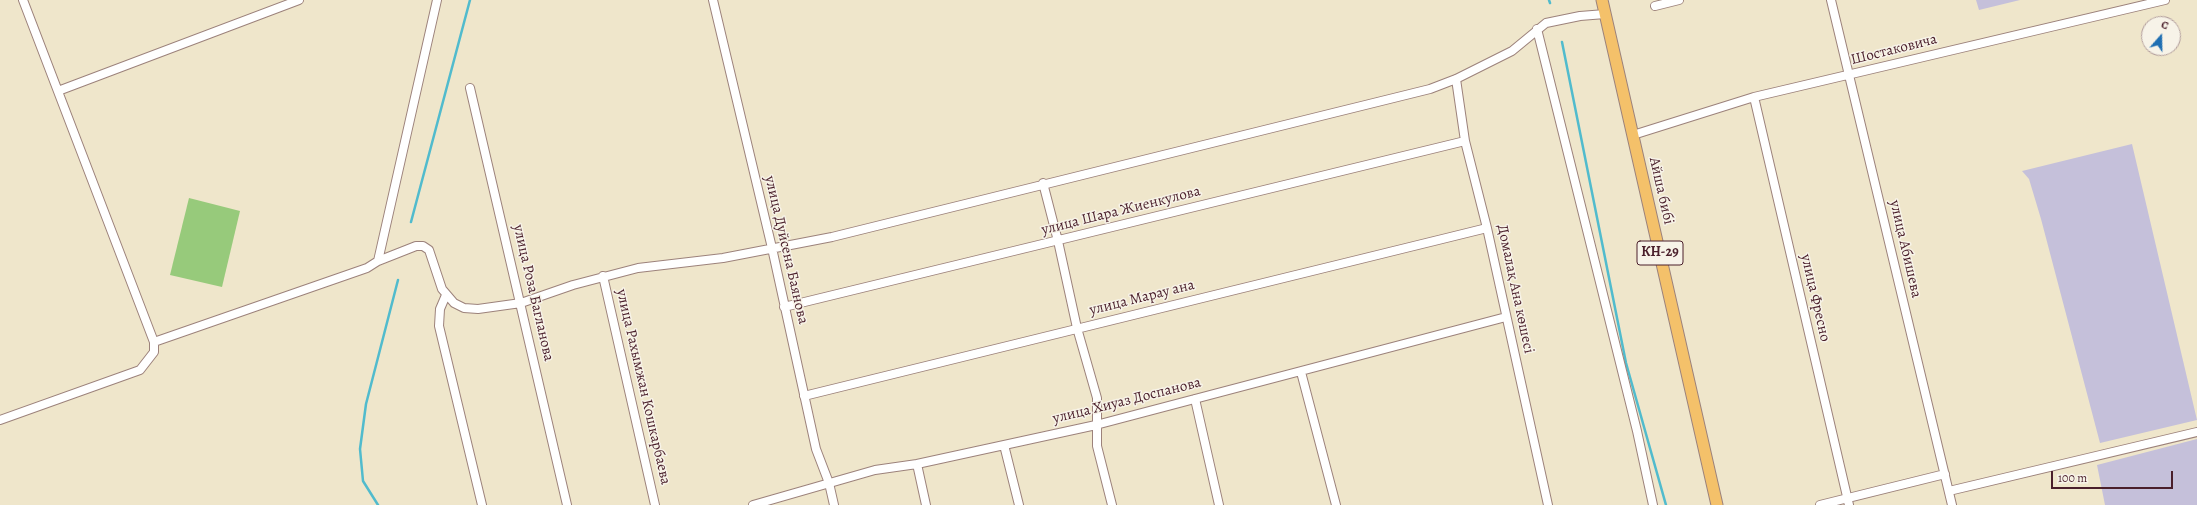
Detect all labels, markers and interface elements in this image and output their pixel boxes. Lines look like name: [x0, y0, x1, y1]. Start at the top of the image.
north arrow: [2141, 16, 2181, 56]
text: С: [2159, 17, 2171, 33]
street label: Шостаковича: [1849, 31, 1939, 69]
street label: Айша бибі: [1645, 156, 1677, 226]
street label: улица Дуйсена Баянова: [760, 174, 812, 326]
street label: улица Шара Жиенкулова: [1040, 183, 1202, 239]
street label: улица Абишева: [1885, 198, 1925, 300]
street label: улица Роза Багланова: [509, 223, 557, 363]
street label: Домалақ Ана көшесі: [1493, 223, 1537, 355]
road number: КН-29: [1637, 241, 1683, 265]
street label: улица Фресно: [1796, 252, 1834, 344]
street label: улица Марау ана: [1088, 276, 1196, 320]
street label: улица Рахымжан Кошкарбаева: [612, 287, 674, 487]
street label: улица Хиуаз Доспанова: [1051, 374, 1203, 428]
scale bar: [2053, 463, 2175, 489]
text: 100 m: [2058, 470, 2087, 486]

